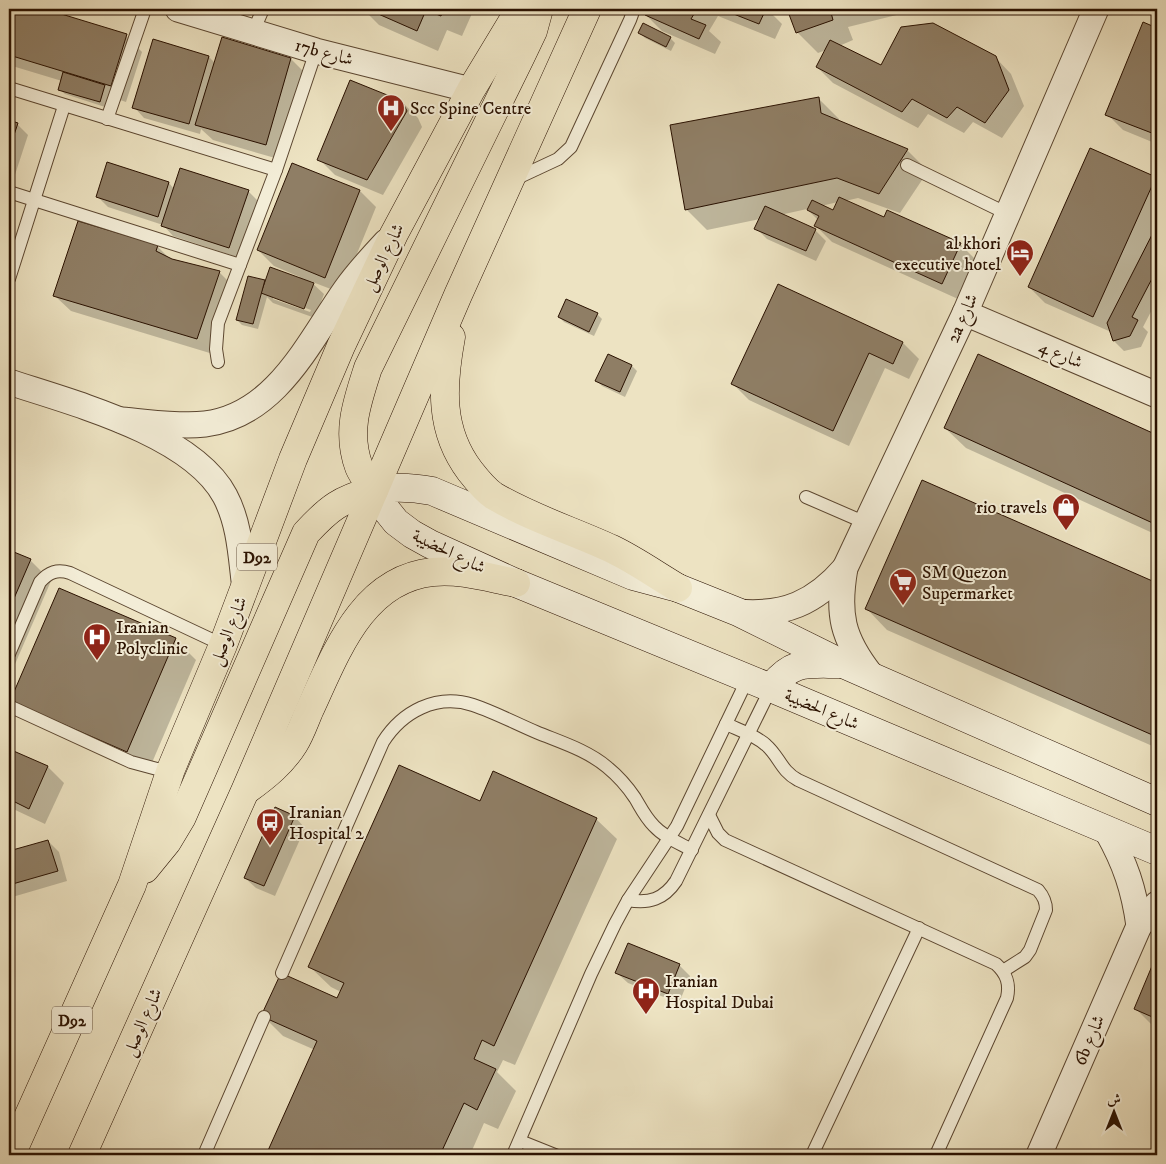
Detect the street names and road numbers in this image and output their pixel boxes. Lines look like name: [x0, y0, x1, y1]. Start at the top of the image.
street label: 17b شارع: [291, 35, 355, 74]
street label: شارع الوصل: [358, 220, 412, 296]
street label: 2a شارع: [942, 290, 986, 348]
street label: شارع 4: [1034, 336, 1086, 377]
street label: شارع الحضيبة: [407, 525, 489, 582]
road number: D92: [237, 544, 277, 570]
street label: شارع الوصل: [205, 594, 255, 670]
street label: شارع الحضيبة: [780, 684, 862, 738]
street label: شارع الوصل: [118, 985, 170, 1061]
road number: D92: [52, 1006, 92, 1034]
street label: 6b شارع: [1069, 1012, 1113, 1070]

